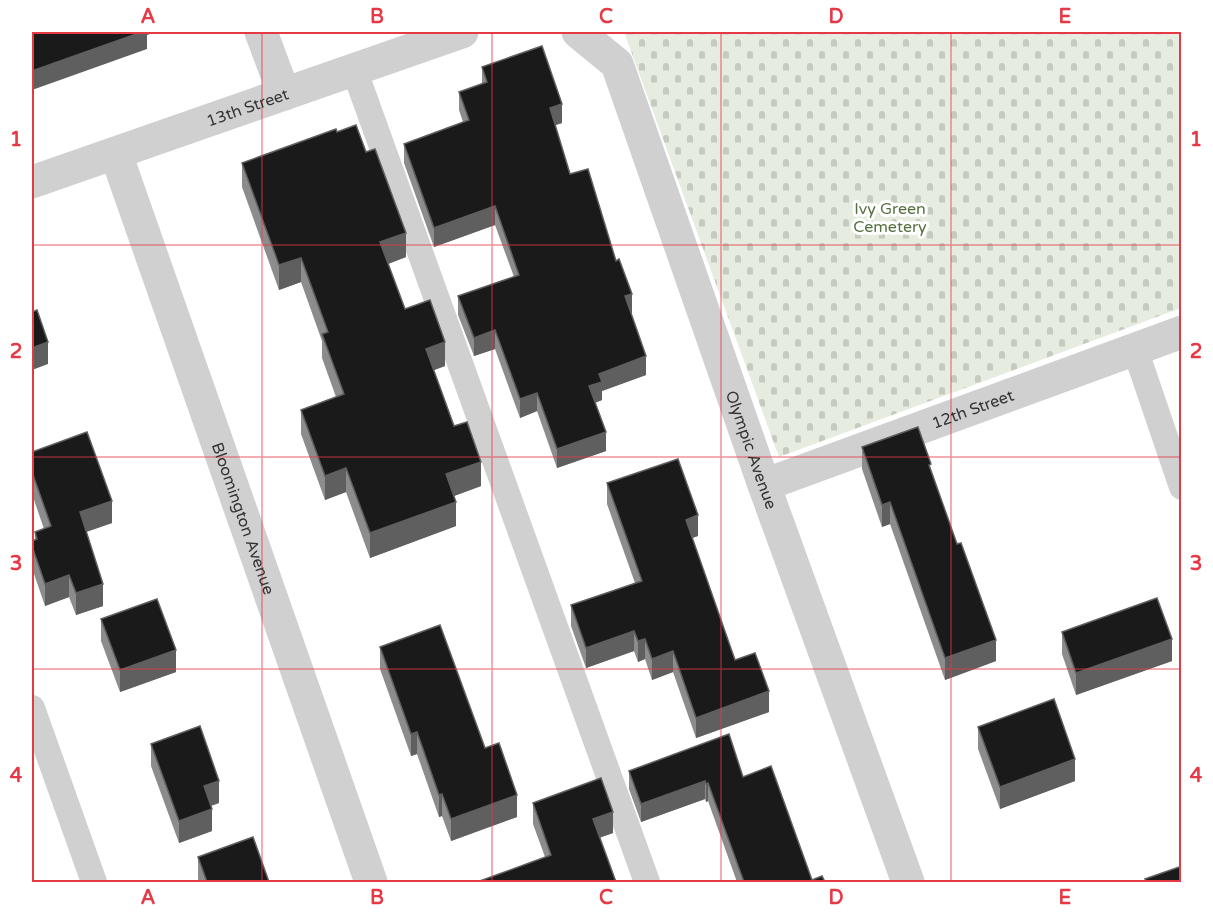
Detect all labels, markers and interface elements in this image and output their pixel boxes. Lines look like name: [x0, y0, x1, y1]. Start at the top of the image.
text: A: [141, 5, 156, 29]
text: B: [370, 5, 384, 29]
text: C: [599, 5, 613, 29]
text: D: [828, 5, 844, 29]
text: E: [1059, 5, 1072, 29]
street label: 13th Street: [204, 84, 291, 131]
text: 1: [10, 128, 22, 152]
text: 1: [1190, 128, 1202, 152]
park label: Ivy Green Cemetery: [853, 199, 927, 237]
text: 2: [10, 340, 22, 364]
text: 2: [1190, 340, 1202, 364]
street label: 12th Street: [929, 385, 1017, 434]
street label: Olympic Avenue: [721, 388, 781, 512]
street label: Bloomington Avenue: [207, 440, 279, 597]
text: 3: [10, 552, 22, 576]
text: 3: [1190, 552, 1202, 576]
text: 4: [10, 764, 23, 788]
text: 4: [1190, 764, 1203, 788]
text: A: [141, 886, 156, 910]
text: B: [370, 886, 384, 910]
text: C: [599, 886, 613, 910]
text: D: [828, 886, 844, 910]
text: E: [1059, 886, 1072, 910]

